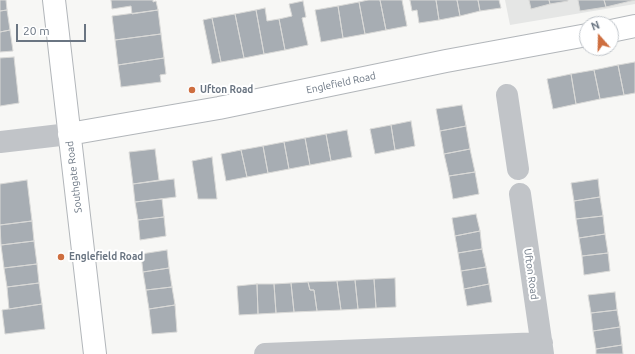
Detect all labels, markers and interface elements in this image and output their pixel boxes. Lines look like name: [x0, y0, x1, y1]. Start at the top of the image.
scale bar: [18, 16, 88, 42]
north arrow: [579, 16, 619, 56]
text: N: [589, 19, 601, 33]
text: 20 m: [23, 24, 50, 37]
street label: Englefield Road: [305, 70, 377, 96]
place label: Ufton Road: [200, 84, 253, 96]
marker: Ufton Road: [187, 85, 197, 95]
street label: Southgate Road: [64, 140, 84, 214]
street label: Ufton Road: [521, 248, 541, 300]
place label: Englefield Road: [69, 251, 143, 263]
marker: Englefield Road: [56, 252, 66, 262]

